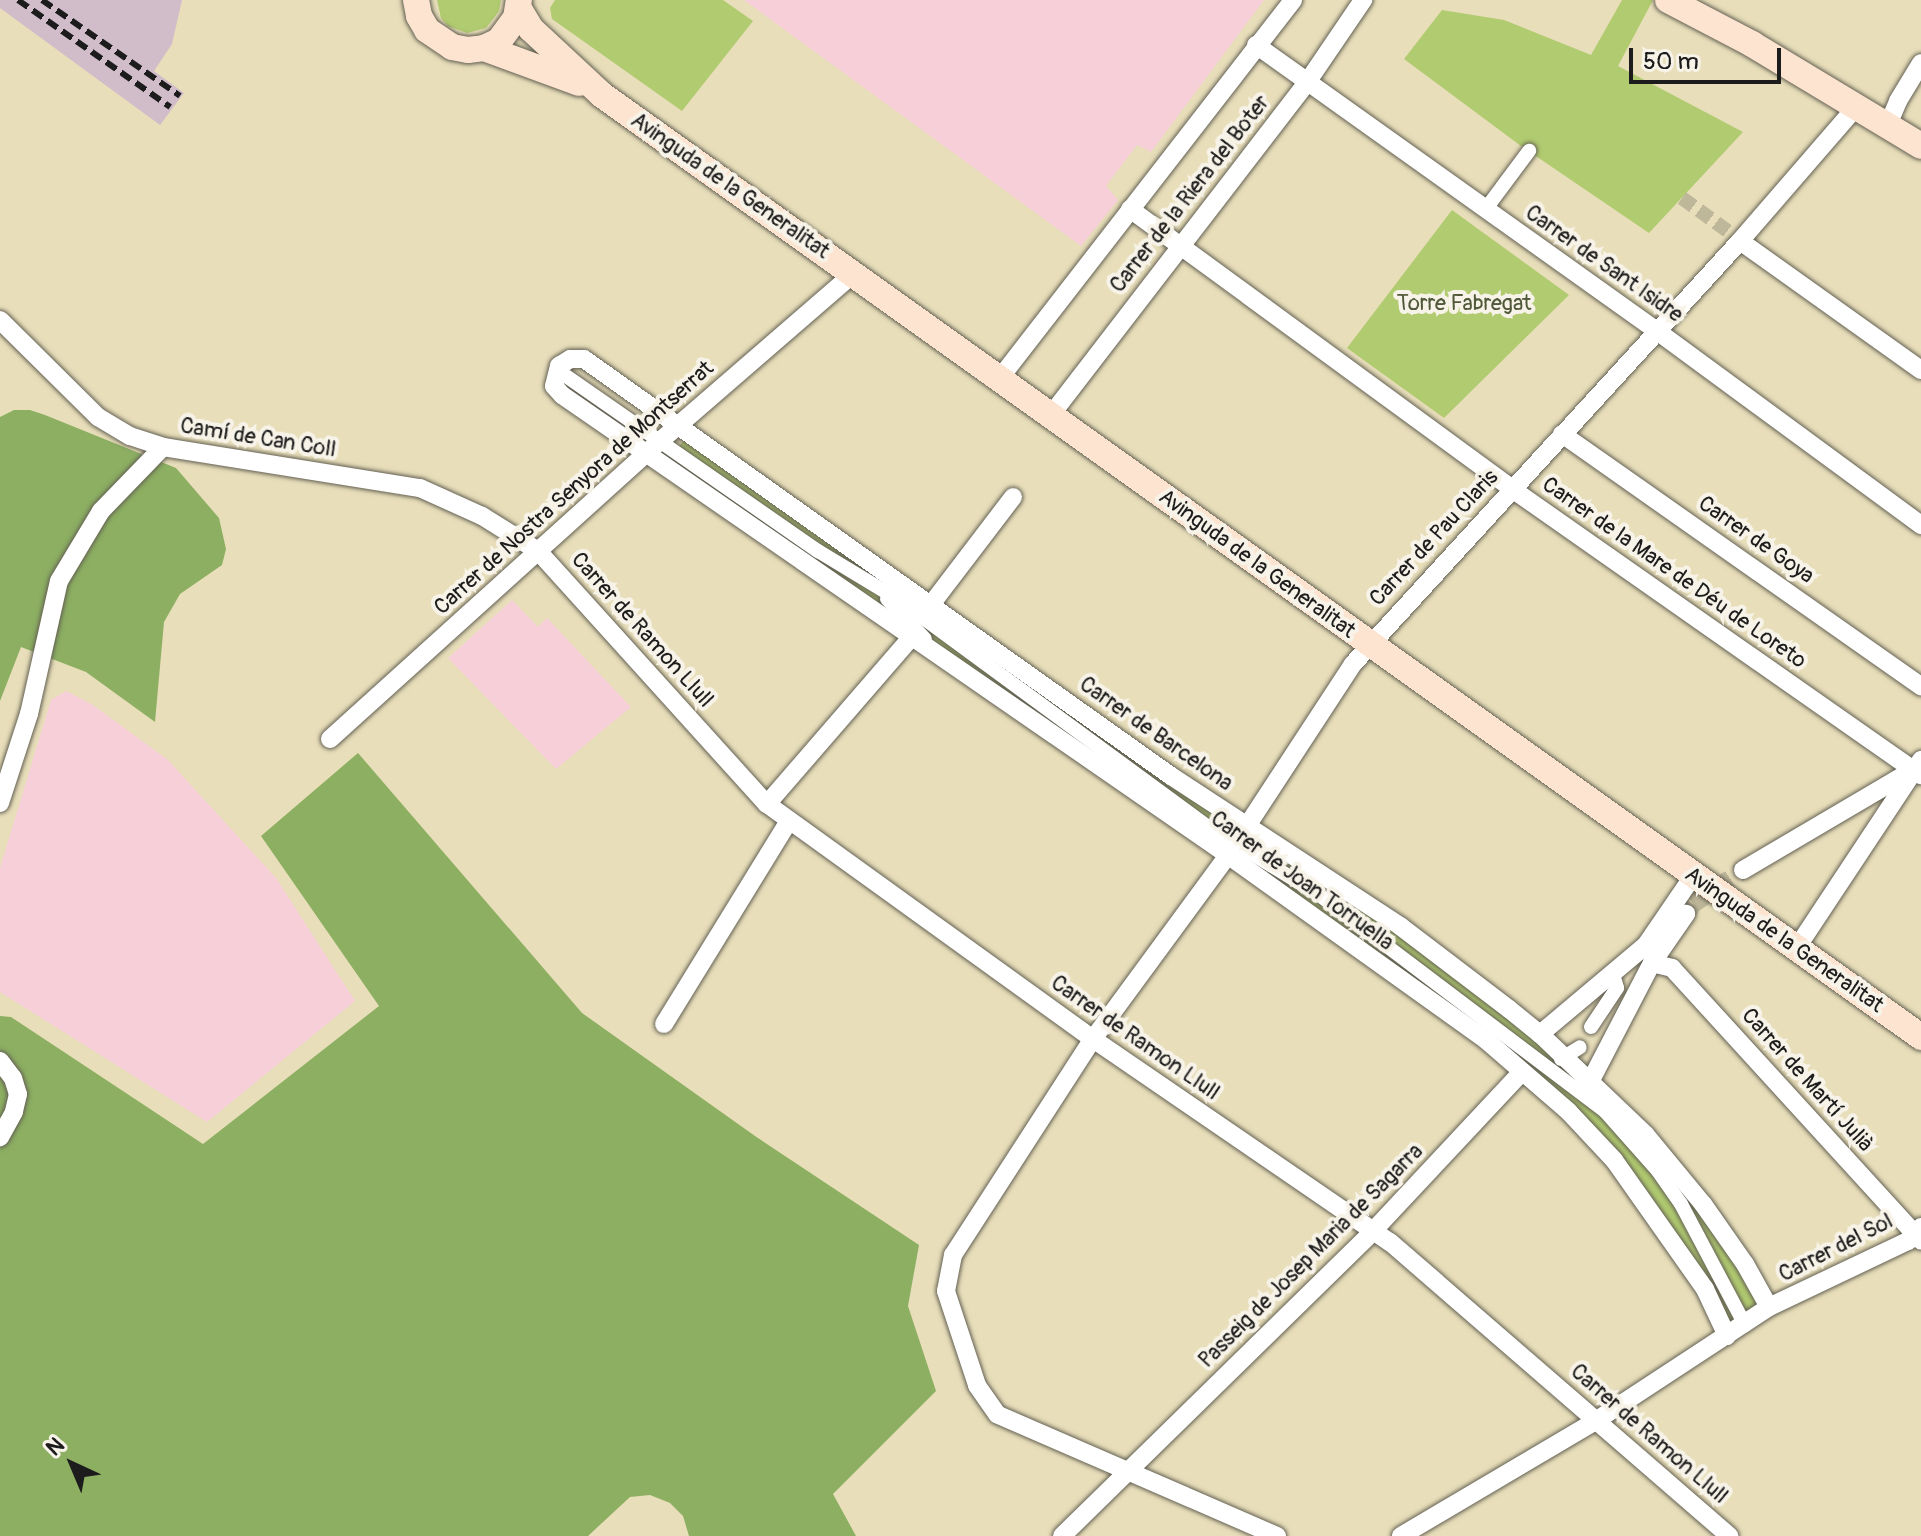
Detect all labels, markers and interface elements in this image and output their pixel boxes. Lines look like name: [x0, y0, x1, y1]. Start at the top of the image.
scale bar: [1633, 32, 1785, 82]
text: 50 m: [1643, 47, 1699, 76]
street label: Carrer de la Riera del Boter: [1105, 90, 1275, 298]
street label: Avinguda de la Generalitat: [626, 107, 834, 265]
street label: Carrer de Sant Isidre: [1520, 200, 1688, 328]
park label: Torre Fabregat: [1397, 291, 1531, 317]
street label: Carrer de Nostra Senyora de Montserrat: [429, 356, 719, 620]
street label: Camí de Can Coll: [178, 413, 338, 463]
street label: Carrer de Pau Claris: [1364, 464, 1504, 612]
street label: Carrer de la Mare de Déu de Loreto: [1537, 471, 1811, 675]
street label: Avinguda de la Generalitat: [1154, 484, 1360, 644]
street label: Carrer de Goya: [1693, 490, 1819, 590]
street label: Carrer de Ramon Llull: [565, 547, 719, 713]
street label: Carrer de Barcelona: [1074, 671, 1238, 797]
street label: Carrer de Joan Torruella: [1205, 806, 1399, 956]
street label: Avinguda de la Generalitat: [1680, 861, 1888, 1019]
street label: Carrer de Ramon Llull: [1046, 970, 1224, 1106]
street label: Carrer de Martí Julià: [1736, 1003, 1878, 1157]
street label: Passeig de Josep Maria de Sagarra: [1193, 1138, 1429, 1374]
street label: Carrer del Sol: [1775, 1208, 1897, 1288]
street label: Carrer de Ramon Llull: [1565, 1359, 1733, 1509]
north arrow: [32, 1424, 112, 1504]
text: N: [40, 1431, 70, 1462]

